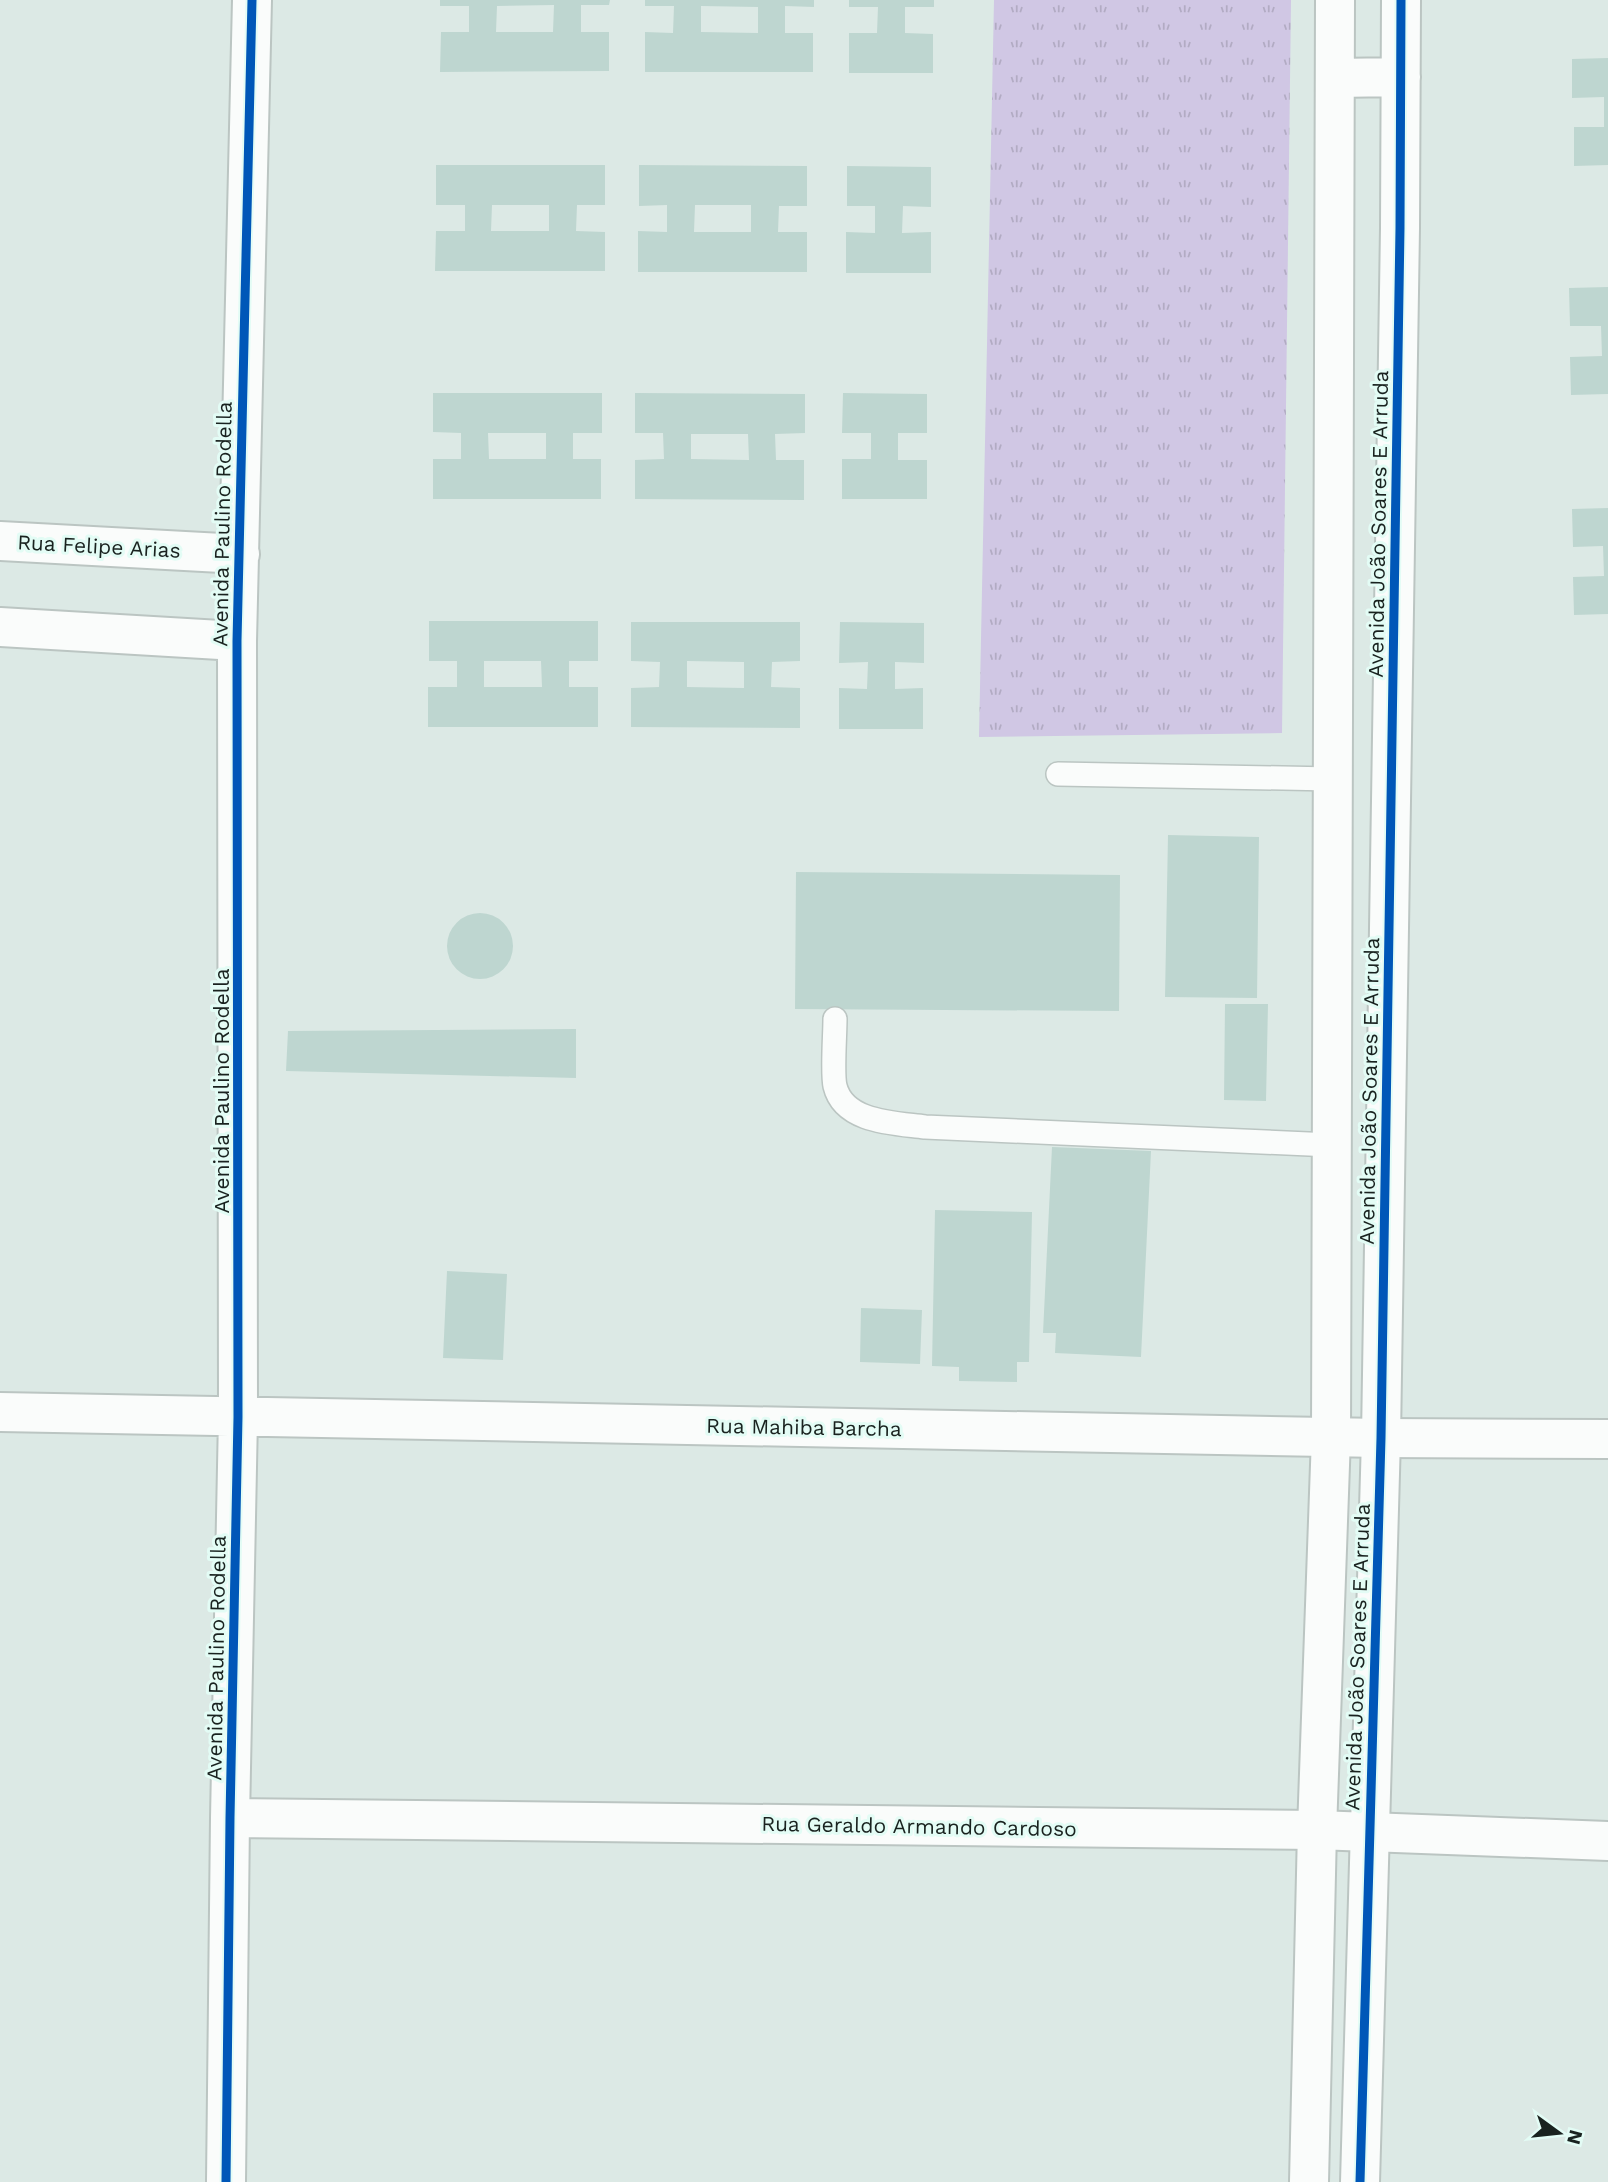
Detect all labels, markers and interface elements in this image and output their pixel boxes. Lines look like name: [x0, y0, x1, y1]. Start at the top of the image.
street label: Avenida João Soares E Arruda: [1363, 370, 1393, 678]
street label: Avenida Paulino Rodella: [207, 401, 237, 647]
street label: Rua Felipe Arias: [17, 529, 181, 563]
street label: Avenida João Soares E Arruda: [1354, 937, 1384, 1245]
street label: Avenida Paulino Rodella: [209, 968, 234, 1214]
street label: Rua Mahiba Barcha: [706, 1413, 902, 1441]
street label: Avenida João Soares E Arruda: [1339, 1503, 1375, 1811]
street label: Avenida Paulino Rodella: [201, 1535, 231, 1781]
street label: Rua Geraldo Armando Cardoso: [761, 1811, 1077, 1841]
north arrow: [1524, 2098, 1594, 2168]
text: N: [1562, 2127, 1588, 2147]

